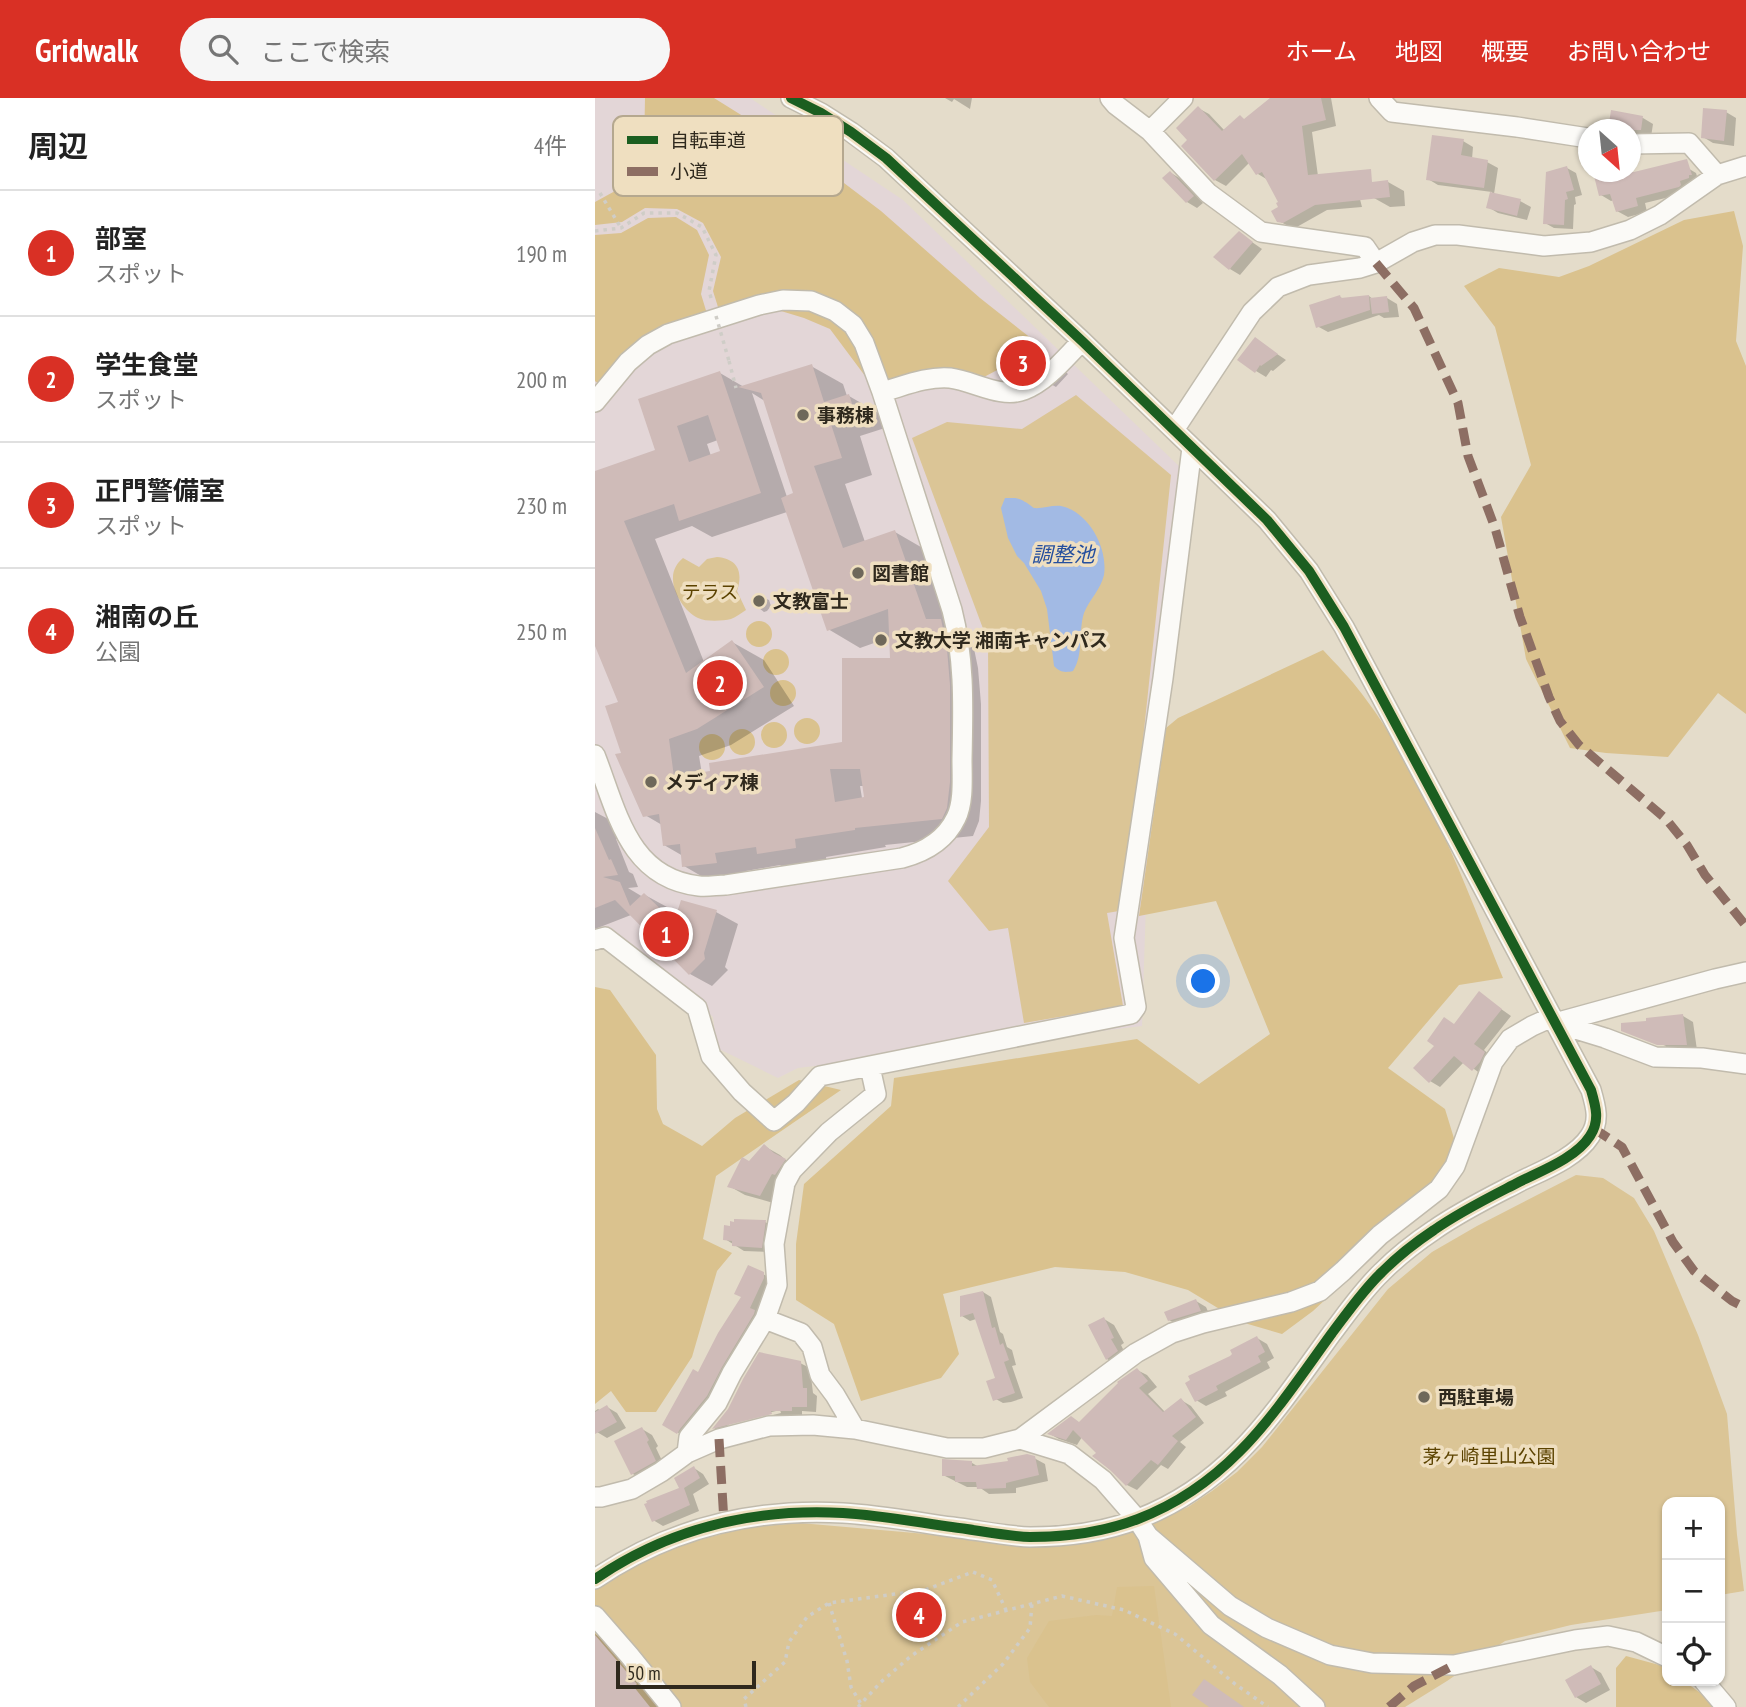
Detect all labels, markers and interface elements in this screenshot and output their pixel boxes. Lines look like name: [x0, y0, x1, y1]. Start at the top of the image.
search box: [180, 18, 670, 81]
text: Gridwalk: [35, 28, 138, 71]
icon: search: [204, 30, 242, 68]
text: ここで検索: [260, 35, 390, 68]
text: ホーム: [1286, 36, 1357, 67]
text: 地図: [1395, 36, 1443, 67]
text: 概要: [1481, 36, 1529, 67]
text: お問い合わせ: [1567, 36, 1711, 67]
legend: [613, 116, 843, 196]
north arrow: [1578, 119, 1641, 182]
text: 周辺: [28, 126, 88, 165]
text: 自転車道: [670, 128, 746, 152]
text: 4件: [534, 131, 567, 160]
text: 小道: [670, 159, 708, 183]
text: 部室: [95, 222, 147, 255]
text: 1: [46, 239, 57, 268]
text: 190 m: [516, 239, 567, 268]
text: スポット: [95, 259, 187, 288]
pin: 3: [1000, 337, 1046, 389]
text: 学生食堂: [95, 348, 199, 381]
text: 2: [46, 365, 57, 394]
text: 200 m: [516, 365, 567, 394]
text: スポット: [95, 385, 187, 414]
place label: 事務棟: [817, 403, 874, 427]
marker: 事務棟: [795, 407, 811, 423]
text: 正門警備室: [95, 474, 225, 507]
text: 3: [46, 491, 57, 520]
text: 230 m: [516, 491, 567, 520]
text: スポット: [95, 511, 187, 540]
water label: 調整池: [1032, 541, 1096, 568]
place label: 図書館: [872, 561, 929, 585]
marker: 図書館: [850, 565, 866, 581]
park label: テラス: [682, 580, 738, 604]
place label: 文教富士: [773, 589, 849, 613]
marker: 文教富士: [751, 593, 767, 609]
text: 湘南の丘: [95, 600, 199, 633]
text: 4: [46, 617, 57, 646]
text: 250 m: [516, 617, 567, 646]
place label: 文教大学 湘南キャンパス: [895, 628, 1108, 652]
marker: 文教大学 湘南キャンパス: [873, 632, 889, 648]
text: 公園: [95, 637, 141, 666]
pin: 2: [697, 657, 743, 709]
place label: メディア棟: [665, 770, 759, 794]
marker: メディア棟: [643, 774, 659, 790]
pin: 1: [643, 908, 689, 960]
your location: [1186, 964, 1220, 998]
place label: 西駐車場: [1438, 1385, 1514, 1409]
marker: 西駐車場: [1416, 1389, 1432, 1405]
park label: 茅ヶ崎里山公園: [1422, 1444, 1556, 1468]
map controls: [1662, 1497, 1725, 1686]
button: +: [1662, 1497, 1725, 1560]
button: −: [1662, 1560, 1725, 1623]
pin: 4: [896, 1589, 942, 1641]
button: locate: [1662, 1623, 1725, 1686]
scale bar: [616, 1658, 756, 1690]
text: 50 m: [627, 1661, 661, 1685]

